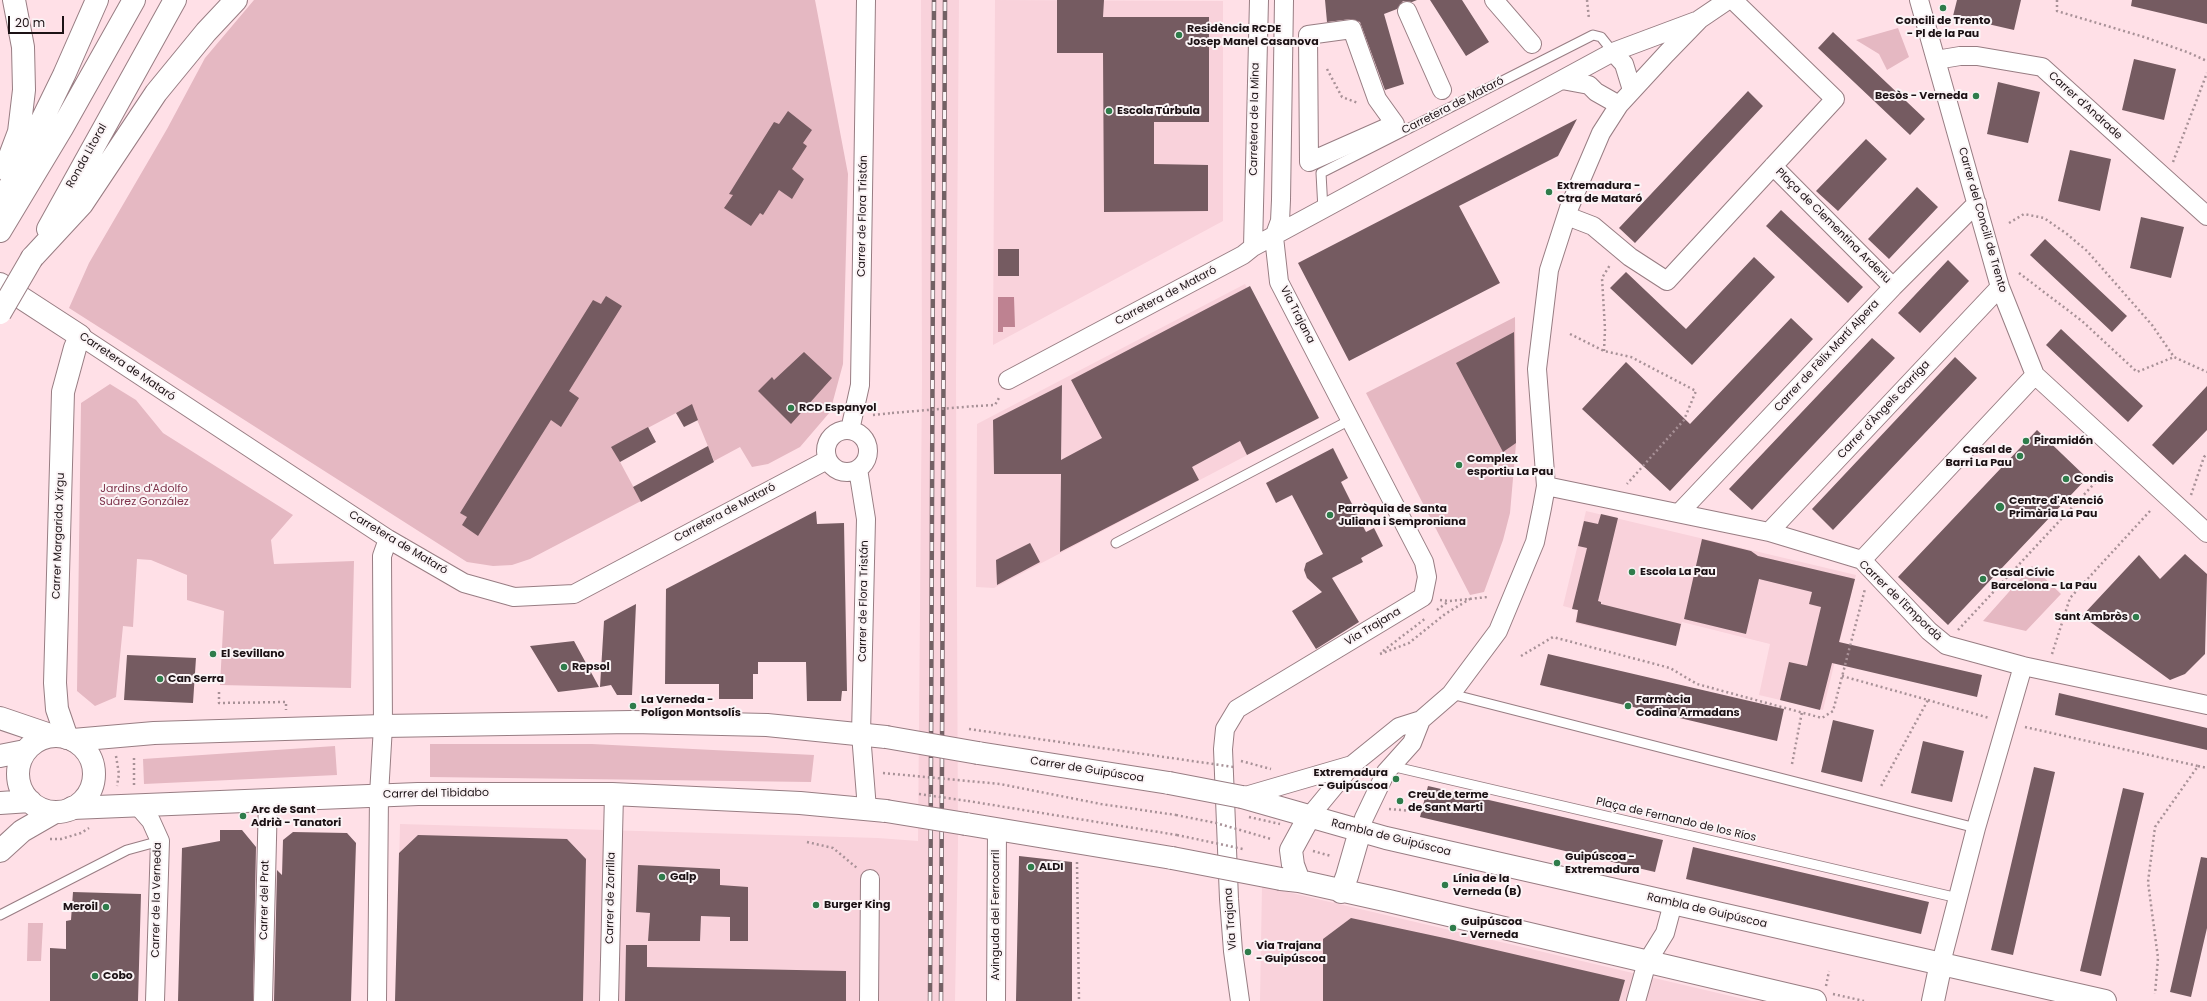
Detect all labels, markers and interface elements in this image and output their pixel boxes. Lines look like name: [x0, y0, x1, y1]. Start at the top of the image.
marker: Concili de Trento - Pl de la Pau: [1938, 3, 1948, 13]
scale bar: [10, 8, 66, 34]
text: 20 m: [15, 14, 45, 31]
place label: Concili de Trento - Pl de la Pau: [1896, 14, 1990, 40]
place label: Residència RCDE Josep Manel Casanova: [1187, 22, 1319, 48]
marker: Residència RCDE Josep Manel Casanova: [1174, 30, 1184, 40]
street label: Carretera de la Mina: [1247, 62, 1263, 176]
street label: Carrer d'Andrade: [2045, 69, 2125, 143]
street label: Carretera de Mataró: [1400, 74, 1506, 138]
place label: Besòs - Verneda: [1875, 89, 1968, 103]
marker: Besòs - Verneda: [1971, 91, 1981, 101]
place label: Escola Túrbula: [1117, 104, 1200, 118]
marker: Escola Túrbula: [1104, 106, 1114, 116]
street label: Ronda Litoral: [64, 122, 110, 190]
street label: Carrer del Concili de Trento: [1955, 146, 2009, 294]
street label: Carrer de Flora Tristán: [855, 155, 871, 277]
street label: Plaça de Clementina Arderiu: [1773, 166, 1893, 286]
place label: Extremadura - Ctra de Mataró: [1557, 179, 1642, 205]
marker: Extremadura - Ctra de Mataró: [1544, 187, 1554, 197]
street label: Carretera de Mataró: [1113, 264, 1219, 328]
street label: Via Trajana: [1277, 284, 1317, 346]
street label: Carrer de Fèlix Martí Alpera: [1772, 297, 1882, 415]
street label: Carretera de Mataró: [76, 330, 178, 404]
street label: Carrer d'Àngels Garriga: [1835, 358, 1933, 462]
place label: RCD Espanyol: [799, 401, 877, 415]
marker: RCD Espanyol: [786, 403, 796, 413]
place label: Piramidón: [2034, 434, 2093, 448]
marker: Piramidón: [2021, 436, 2031, 446]
place label: Casal de Barri La Pau: [1945, 443, 2012, 469]
marker: Casal de Barri La Pau: [2015, 451, 2025, 461]
place label: Complex esportiu La Pau: [1467, 452, 1553, 478]
marker: Complex esportiu La Pau: [1454, 460, 1464, 470]
place label: Condis: [2074, 472, 2114, 486]
street label: Carrer Margarida Xirgu: [50, 473, 68, 599]
marker: Condis: [2061, 474, 2071, 484]
street label: Carretera de Mataró: [672, 481, 778, 545]
park label: Jardins d'Adolfo Suárez González: [99, 482, 189, 508]
place label: Centre d'Atenció Primària La Pau: [2009, 494, 2103, 520]
marker: Centre d'Atenció Primària La Pau: [1994, 501, 2006, 513]
place label: Parròquia de Santa Juliana i Semproniana: [1338, 502, 1466, 528]
street label: Carretera de Mataró: [346, 508, 450, 578]
marker: Parròquia de Santa Juliana i Semproniana: [1325, 510, 1335, 520]
street label: Carrer de Flora Tristán: [856, 540, 872, 662]
street label: Carrer de l'Empordà: [1856, 558, 1944, 644]
place label: Escola La Pau: [1640, 565, 1716, 579]
place label: Casal Cívic Barcelona - La Pau: [1991, 566, 2097, 592]
marker: Escola La Pau: [1627, 567, 1637, 577]
marker: Casal Cívic Barcelona - La Pau: [1978, 574, 1988, 584]
street label: Via Trajana: [1343, 605, 1403, 649]
place label: Sant Ambròs: [2054, 610, 2128, 624]
marker: Sant Ambròs: [2131, 612, 2141, 622]
place label: El Sevillano: [221, 647, 285, 661]
marker: El Sevillano: [208, 649, 218, 659]
place label: Repsol: [572, 660, 610, 674]
marker: Repsol: [559, 662, 569, 672]
place label: Can Serra: [168, 672, 224, 686]
marker: Can Serra: [155, 674, 165, 684]
place label: La Verneda - Polígon Montsolís: [641, 693, 741, 719]
place label: Farmàcia Codina Armadans: [1636, 693, 1740, 719]
marker: La Verneda - Polígon Montsolís: [628, 701, 638, 711]
marker: Farmàcia Codina Armadans: [1623, 701, 1633, 711]
street label: Carrer de Guipúscoa: [1029, 754, 1145, 786]
place label: Extremadura - Guipúscoa: [1313, 766, 1388, 792]
marker: Extremadura - Guipúscoa: [1391, 774, 1401, 784]
street label: Carrer del Tibidabo: [383, 786, 489, 802]
place label: Creu de terme de Sant Marti: [1408, 788, 1489, 814]
street label: Plaça de Fernando de los Ríos: [1595, 795, 1757, 845]
marker: Creu de terme de Sant Marti: [1395, 796, 1405, 806]
place label: Arc de Sant Adrià - Tanatori: [251, 803, 341, 829]
marker: Arc de Sant Adrià - Tanatori: [238, 811, 248, 821]
street label: Rambla de Guipúscoa: [1330, 817, 1452, 859]
street label: Carrer de la Verneda: [149, 842, 165, 958]
street label: Avinguda del Ferrocarril: [989, 850, 1003, 980]
place label: Guipúscoa - Extremadura: [1565, 850, 1640, 876]
street label: Carrer de Zorrilla: [604, 852, 618, 944]
marker: Guipúscoa - Extremadura: [1552, 858, 1562, 868]
street label: Carrer del Prat: [258, 860, 272, 940]
place label: ALDI: [1039, 860, 1064, 874]
marker: ALDI: [1026, 862, 1036, 872]
place label: Galp: [670, 870, 697, 884]
marker: Galp: [657, 872, 667, 882]
place label: Línia de la Verneda (B): [1453, 872, 1522, 898]
marker: Línia de la Verneda (B): [1440, 880, 1450, 890]
street label: Via Trajana: [1222, 887, 1240, 951]
street label: Rambla de Guipúscoa: [1646, 891, 1768, 931]
place label: Burger King: [824, 898, 890, 912]
place label: Meroil: [63, 900, 98, 914]
marker: Burger King: [811, 900, 821, 910]
marker: Meroil: [101, 902, 111, 912]
place label: Guipúscoa - Verneda: [1461, 915, 1522, 941]
marker: Guipúscoa - Verneda: [1448, 923, 1458, 933]
place label: Via Trajana - Guipúscoa: [1256, 939, 1326, 965]
marker: Via Trajana - Guipúscoa: [1243, 947, 1253, 957]
place label: Cobo: [103, 969, 133, 983]
marker: Cobo: [90, 971, 100, 981]

